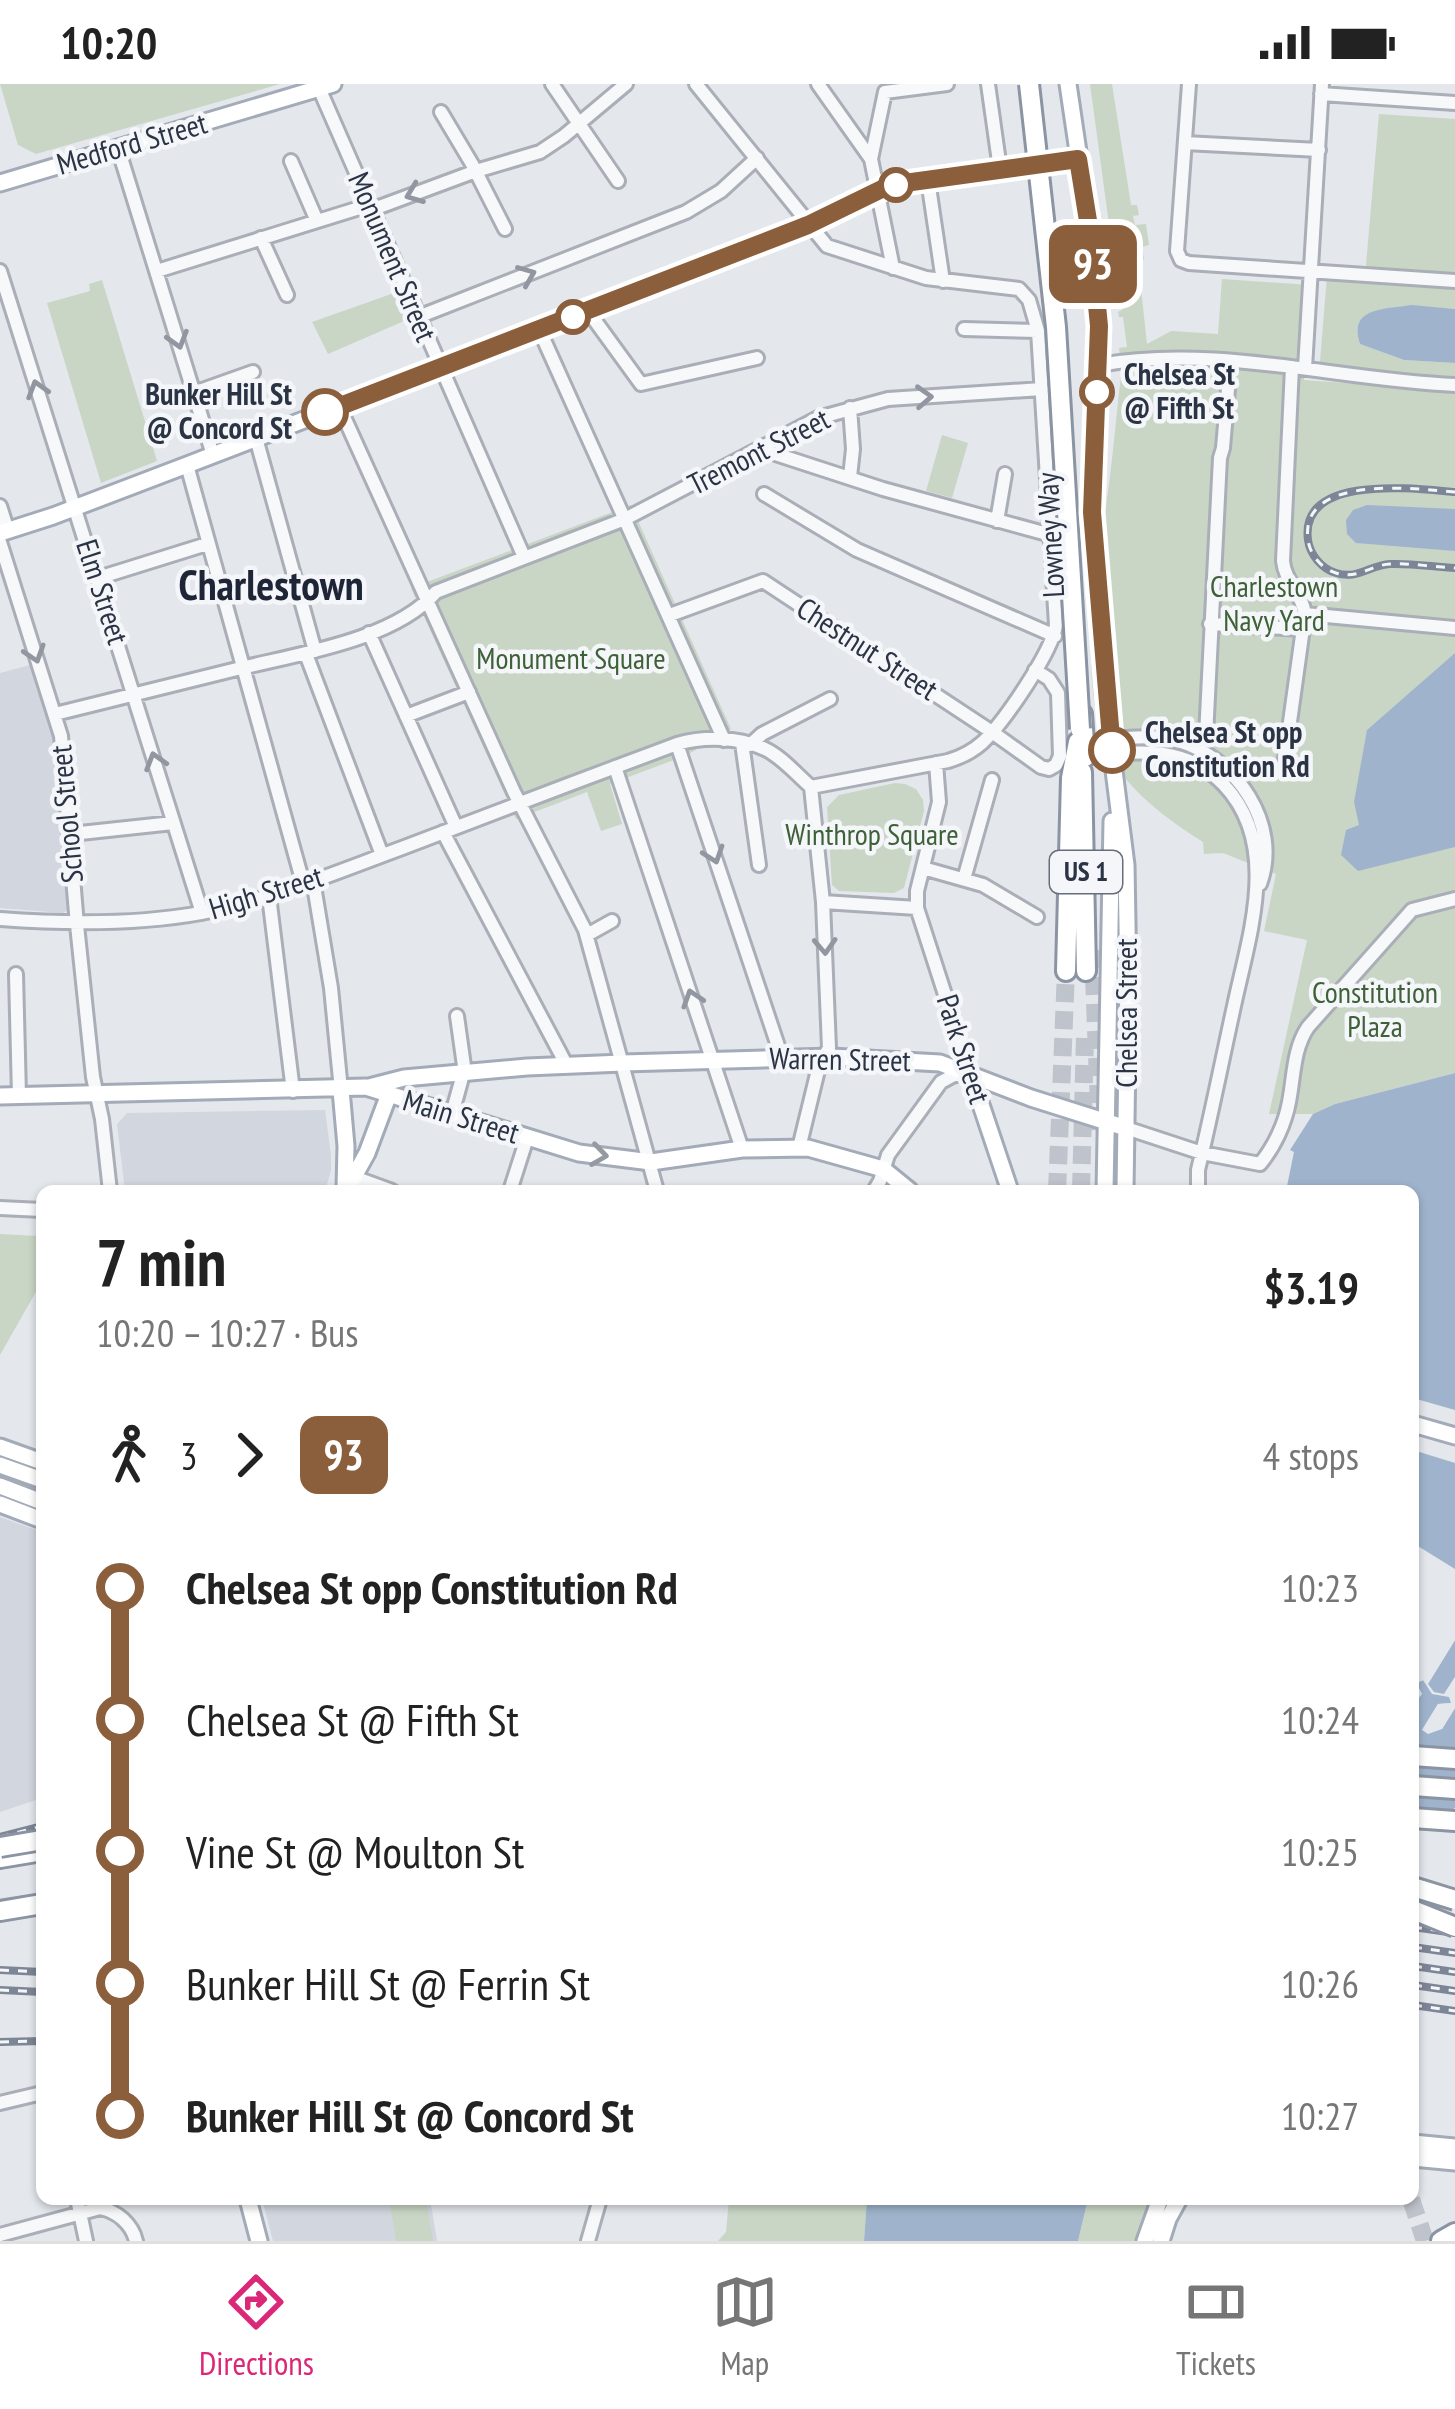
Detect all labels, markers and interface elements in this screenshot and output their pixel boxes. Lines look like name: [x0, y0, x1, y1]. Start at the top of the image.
text: 10:20: [60, 13, 157, 71]
street label: Medford Street: [52, 102, 212, 183]
street label: Monument Street: [340, 166, 447, 348]
unlabelled marker: [880, 169, 912, 201]
one-way arrow: [405, 180, 426, 204]
line badge: 93: [1039, 225, 1147, 303]
text: 93: [1073, 236, 1113, 291]
one-way arrow: [516, 265, 537, 289]
unlabelled marker: [557, 301, 589, 333]
one-way arrow: [164, 328, 189, 349]
place label: Chelsea St @ Fifth St: [1124, 354, 1235, 427]
place label: Bunker Hill St @ Concord St: [145, 374, 292, 447]
marker: Chelsea St @ Fifth St: [1081, 376, 1113, 408]
one-way arrow: [27, 379, 52, 400]
one-way arrow: [915, 384, 934, 410]
marker: Bunker Hill St @ Concord St: [303, 390, 347, 434]
street label: Tremont Street: [681, 398, 836, 503]
street label: Lowney Way: [1027, 471, 1072, 599]
street label: Elm Street: [68, 534, 139, 650]
district label: Charlestown: [178, 557, 364, 612]
park label: Charlestown Navy Yard: [1210, 566, 1338, 639]
street label: Chestnut Street: [790, 588, 946, 708]
park label: Monument Square: [476, 638, 666, 677]
one-way arrow: [20, 643, 45, 664]
place label: Chelsea St opp Constitution Rd: [1145, 712, 1310, 785]
marker: Chelsea St opp Constitution Rd: [1090, 728, 1134, 772]
street label: School Street: [40, 743, 91, 885]
one-way arrow: [145, 751, 170, 772]
park label: Winthrop Square: [785, 814, 959, 853]
one-way arrow: [700, 843, 724, 864]
road number: US 1: [1050, 851, 1122, 893]
street label: High Street: [204, 856, 328, 927]
one-way arrow: [812, 937, 838, 956]
street label: Chelsea Street: [1106, 938, 1145, 1088]
park label: Constitution Plaza: [1312, 972, 1438, 1045]
one-way arrow: [682, 988, 707, 1009]
street label: Park Street: [929, 989, 1001, 1109]
street label: Warren Street: [769, 1038, 912, 1079]
street label: Main Street: [399, 1079, 525, 1152]
one-way arrow: [589, 1141, 609, 1167]
text: 7 min: [96, 1219, 226, 1304]
text: $3.19: [1263, 1258, 1359, 1316]
text: 10:20 – 10:27 · Bus: [96, 1307, 358, 1358]
icon: walk: [96, 1422, 162, 1488]
icon: forward: [216, 1422, 282, 1488]
text: 93: [324, 1427, 364, 1482]
text: 3: [180, 1430, 198, 1481]
text: 4 stops: [1263, 1430, 1359, 1481]
text: Chelsea St opp Constitution Rd: [186, 1558, 678, 1616]
text: 10:23: [1281, 1562, 1359, 1613]
text: Chelsea St @ Fifth St: [186, 1690, 519, 1748]
text: 10:24: [1281, 1694, 1359, 1745]
text: Vine St @ Moulton St: [186, 1822, 524, 1880]
text: 10:25: [1281, 1826, 1359, 1877]
text: Bunker Hill St @ Ferrin St: [186, 1954, 590, 2012]
text: 10:26: [1281, 1958, 1359, 2009]
text: Bunker Hill St @ Concord St: [186, 2086, 634, 2144]
text: 10:27: [1281, 2090, 1359, 2141]
tab: Directions: [199, 2269, 314, 2384]
tab: Map: [712, 2269, 778, 2384]
tab: Tickets: [1176, 2269, 1256, 2384]

